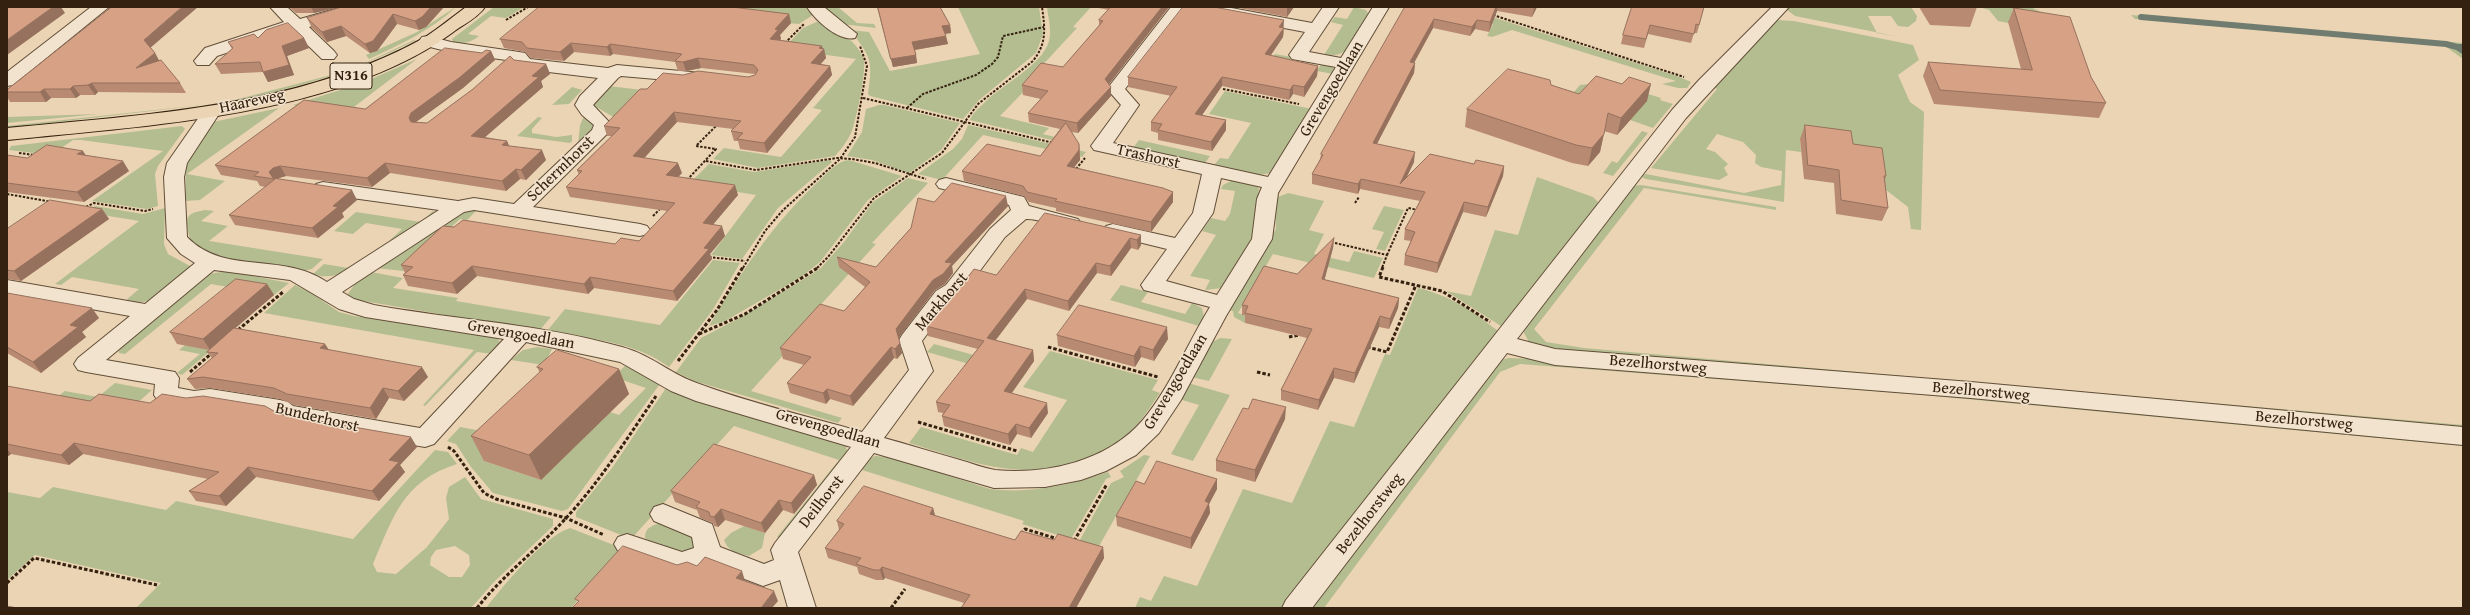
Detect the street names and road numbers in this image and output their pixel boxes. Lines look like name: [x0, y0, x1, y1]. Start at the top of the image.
street label: Grevengoedlaan: [1296, 38, 1368, 140]
road number: N316: [330, 63, 372, 89]
street label: Haareweg: [218, 86, 286, 118]
street label: Schermhorst: [523, 132, 599, 206]
street label: Trashorst: [1114, 140, 1182, 174]
street label: Markhorst: [911, 269, 973, 335]
street label: Grevengoedlaan: [466, 316, 576, 354]
street label: Grevengoedlaan: [1140, 331, 1212, 433]
street label: Bezelhorstweg: [1608, 351, 1708, 379]
street label: Bezelhorstweg: [1931, 378, 2031, 406]
street label: Bunderhorst: [273, 399, 361, 437]
street label: Grevengoedlaan: [773, 405, 883, 453]
street label: Bezelhorstweg: [2254, 407, 2354, 435]
street label: Bezelhorstweg: [1332, 470, 1408, 558]
street label: Deilhorst: [795, 472, 849, 532]

